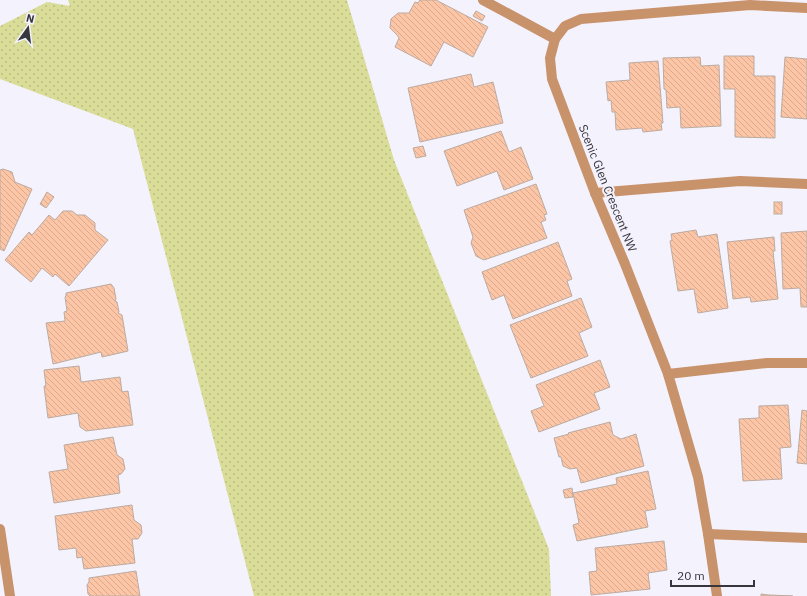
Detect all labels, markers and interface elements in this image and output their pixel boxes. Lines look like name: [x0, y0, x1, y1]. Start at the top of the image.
north arrow: [8, 8, 48, 48]
text: N: [25, 11, 36, 26]
street label: Scenic Glen Crescent NW: [576, 122, 641, 254]
scale bar: [671, 562, 754, 588]
text: 20 m: [677, 568, 705, 583]

